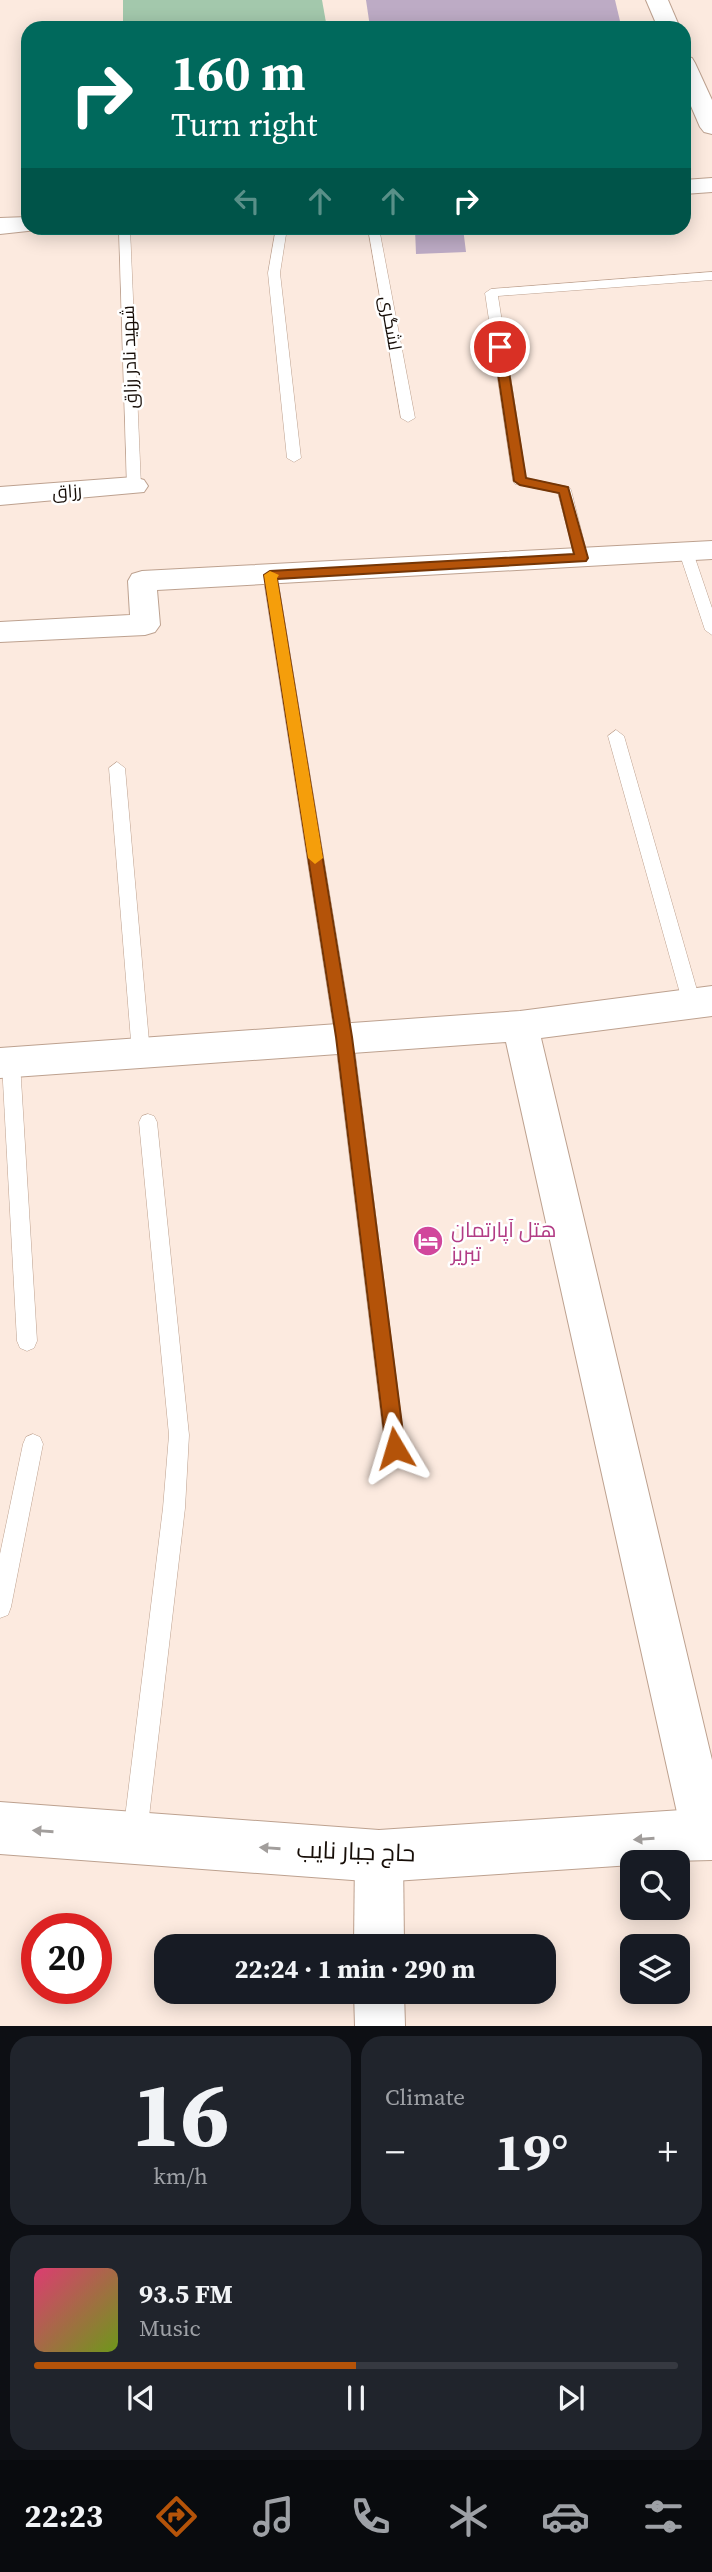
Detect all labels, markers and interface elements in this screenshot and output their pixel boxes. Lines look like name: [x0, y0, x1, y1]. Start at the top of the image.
text: 160 m: [171, 39, 306, 106]
icon: right: [56, 49, 147, 140]
text: Turn right: [171, 103, 317, 147]
icon: left: [228, 182, 266, 220]
icon: ahead: [301, 182, 339, 220]
icon: ahead: [374, 182, 412, 220]
icon: right: [447, 182, 485, 220]
street label: لشگری: [374, 294, 408, 352]
street label: شهید نادر رزاق: [115, 305, 143, 409]
pin: [470, 317, 530, 377]
icon: arrive: [481, 328, 519, 366]
street label: رزاق: [51, 477, 83, 505]
place label: هتل آپارتمان تبریز: [450, 1215, 556, 1268]
hotel icon: هتل آپارتمان تبریز: [411, 1224, 445, 1258]
position arrow: [358, 1411, 432, 1485]
one-way arrow: [32, 1825, 54, 1836]
street label: حاج جبار نایب: [296, 1832, 416, 1870]
one-way arrow: [633, 1833, 655, 1844]
one-way arrow: [259, 1842, 281, 1853]
map controls: [620, 1850, 690, 2004]
button: search: [620, 1850, 690, 1920]
speed limit sign: 20: [21, 1913, 112, 2004]
button: layers: [620, 1934, 690, 2004]
text: 22:24 · 1 min · 290 m: [235, 1951, 475, 1987]
text: 16: [131, 2052, 230, 2176]
text: Climate: [385, 2081, 465, 2113]
text: 19°: [495, 2116, 568, 2187]
text: −: [385, 2126, 405, 2178]
text: +: [658, 2126, 678, 2178]
text: km/h: [153, 2160, 208, 2192]
text: 93.5 FM: [139, 2276, 233, 2312]
text: Music: [139, 2312, 201, 2344]
icon: previous: [122, 2379, 160, 2417]
icon: pause: [337, 2379, 375, 2417]
icon: next: [552, 2379, 590, 2417]
icon: directions: [152, 2492, 201, 2541]
icon: music: [249, 2492, 298, 2541]
icon: phone: [346, 2492, 395, 2541]
icon: climate: [444, 2492, 493, 2541]
icon: car: [541, 2492, 590, 2541]
icon: filters: [639, 2492, 688, 2541]
text: 22:23: [24, 2494, 103, 2538]

